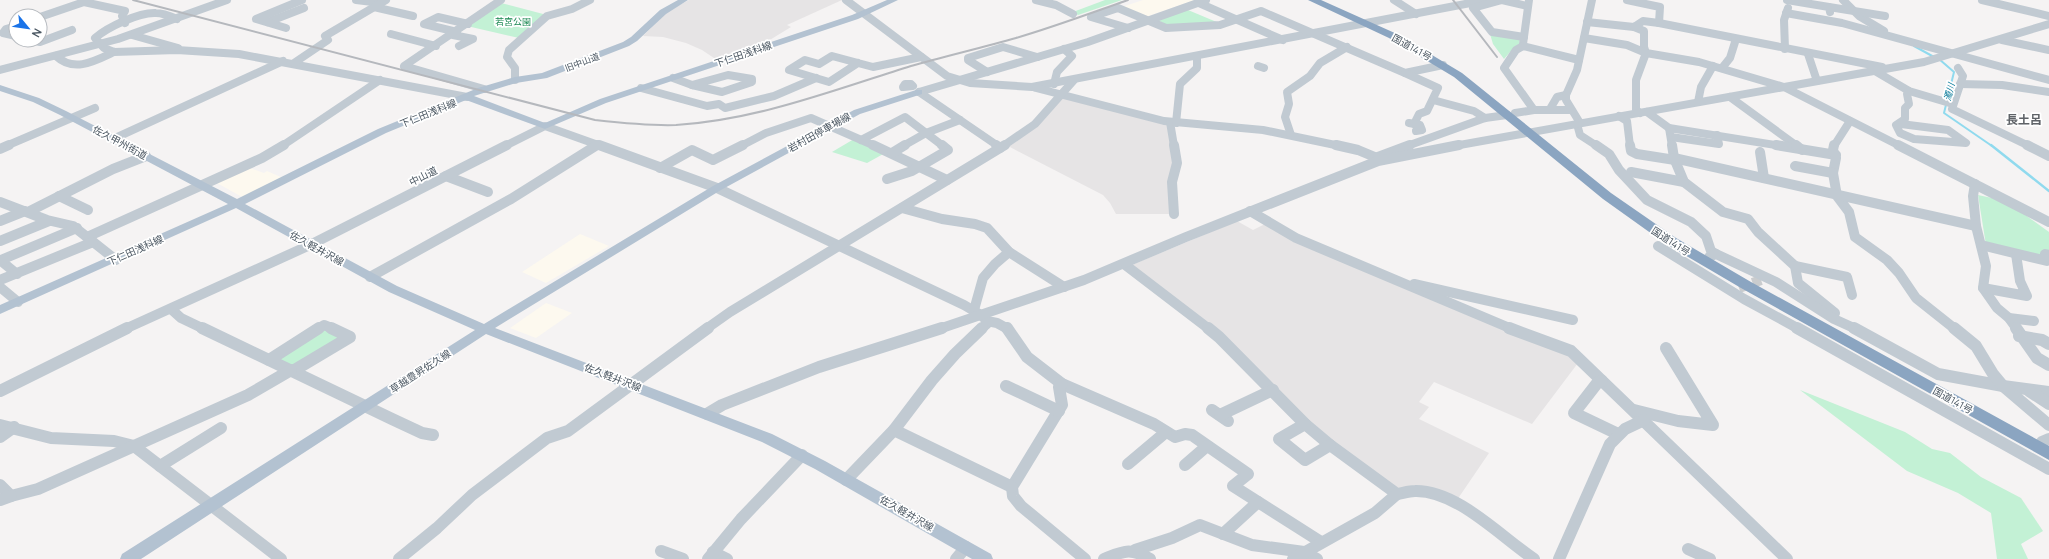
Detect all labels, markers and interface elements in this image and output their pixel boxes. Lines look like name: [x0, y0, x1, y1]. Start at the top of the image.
north arrow: [8, 8, 48, 48]
park label: 若宮公園: [495, 15, 531, 28]
text: N: [29, 26, 46, 40]
street label: 国道141号: [1389, 30, 1435, 64]
street label: 下仁田浅科線: [712, 38, 774, 70]
street label: 旧中山道: [563, 49, 601, 75]
water label: 濁川: [1941, 81, 1958, 102]
street label: 下仁田浅科線: [398, 95, 458, 131]
street label: 岩村田停車場線: [785, 109, 853, 155]
district label: 長土呂: [2006, 111, 2042, 128]
street label: 佐久甲州街道: [90, 122, 150, 162]
street label: 中山道: [406, 163, 440, 189]
street label: 国道141号: [1649, 223, 1693, 259]
street label: 佐久軽井沢線: [287, 227, 347, 269]
street label: 下仁田浅科線: [105, 231, 165, 269]
street label: 草越豊昇佐久線: [387, 346, 453, 396]
street label: 佐久軽井沢線: [582, 360, 644, 394]
street label: 国道141号: [1930, 383, 1976, 417]
street label: 佐久軽井沢線: [878, 492, 936, 534]

